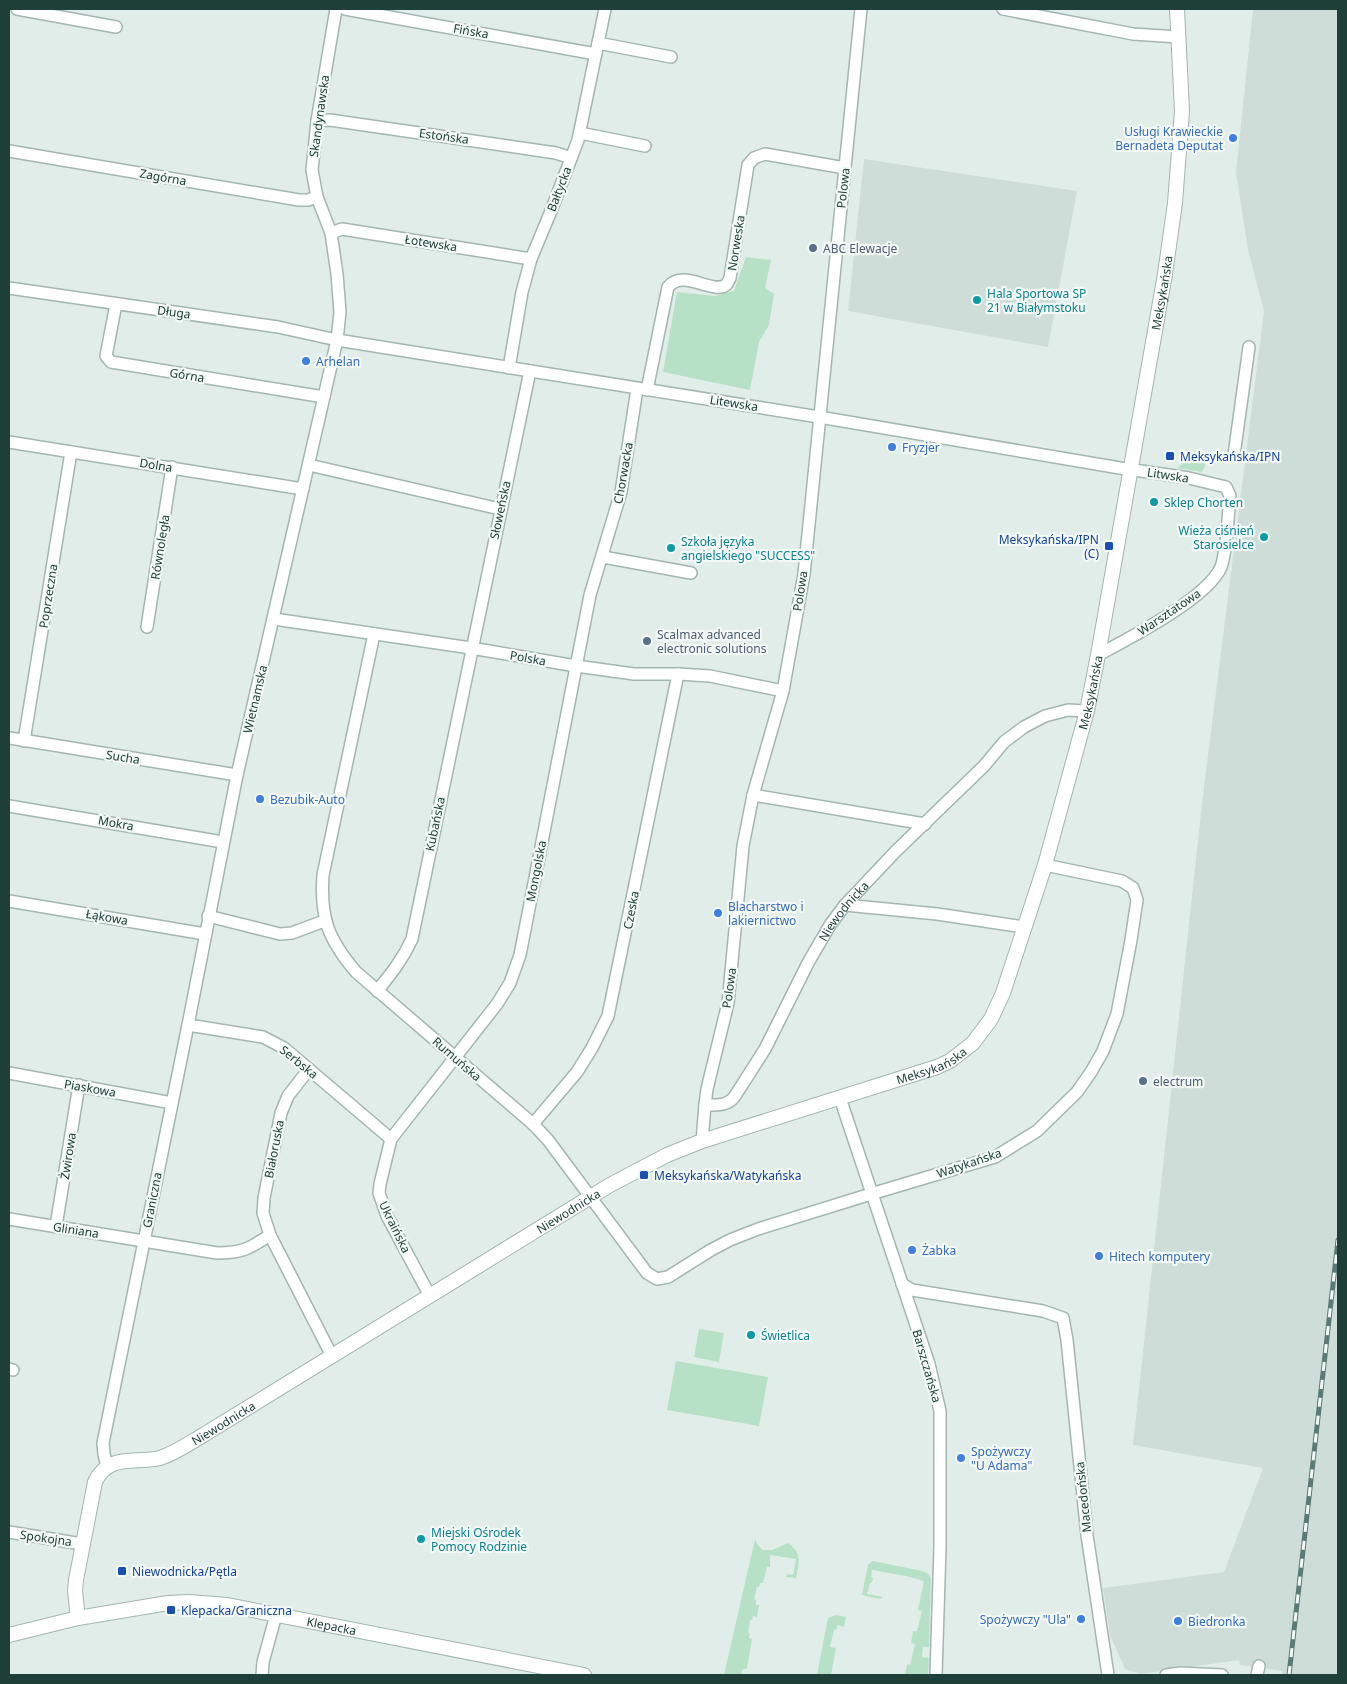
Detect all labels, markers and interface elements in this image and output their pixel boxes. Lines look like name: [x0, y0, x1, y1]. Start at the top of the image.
street label: Fińska: [452, 20, 490, 42]
street label: Skandynawska: [305, 74, 333, 158]
place label: Usługi Krawieckie Bernadeta Deputat: [1115, 123, 1224, 154]
street label: Estońska: [418, 124, 470, 148]
marker: Usługi Krawieckie Bernadeta Deputat: [1227, 132, 1239, 144]
street label: Bałtycka: [543, 164, 575, 214]
street label: Zagórna: [138, 165, 188, 189]
street label: Polowa: [832, 167, 854, 209]
street label: Norweska: [723, 214, 749, 272]
street label: Łotewska: [404, 230, 458, 256]
place label: ABC Elewacje: [823, 240, 897, 257]
marker: ABC Elewacje: [807, 242, 819, 254]
street label: Meksykańska: [1147, 254, 1176, 331]
place label: Hala Sportowa SP 21 w Białymstoku: [987, 285, 1086, 316]
marker: Hala Sportowa SP 21 w Białymstoku: [971, 294, 983, 306]
street label: Długa: [156, 301, 192, 323]
place label: Arhelan: [316, 353, 360, 370]
marker: Arhelan: [300, 355, 312, 367]
street label: Górna: [168, 364, 206, 386]
street label: Litewska: [709, 391, 759, 415]
place label: Fryzjer: [902, 439, 940, 456]
street label: Chorwacka: [609, 441, 637, 505]
marker: Fryzjer: [886, 441, 898, 453]
place label: Meksykańska/IPN: [1180, 448, 1280, 465]
marker: Meksykańska/IPN: [1164, 450, 1176, 462]
street label: Dolna: [138, 454, 174, 476]
street label: Litwska: [1146, 463, 1190, 487]
street label: Słoweńska: [486, 479, 514, 541]
place label: Sklep Chorten: [1164, 494, 1243, 511]
marker: Sklep Chorten: [1148, 496, 1160, 508]
street label: Równoległa: [146, 513, 174, 581]
place label: Wieża ciśnień Starosielce: [1178, 522, 1254, 553]
place label: Meksykańska/IPN (C): [999, 531, 1099, 562]
marker: Wieża ciśnień Starosielce: [1258, 531, 1270, 543]
place label: Szkoła języka angielskiego "SUCCESS": [681, 533, 815, 564]
marker: Meksykańska/IPN (C): [1103, 540, 1115, 552]
marker: Szkoła języka angielskiego "SUCCESS": [665, 542, 677, 554]
street label: Poprzeczna: [35, 563, 61, 629]
street label: Polowa: [788, 570, 812, 612]
street label: Warsztatowa: [1134, 585, 1204, 639]
place label: Scalmax advanced electronic solutions: [657, 626, 767, 657]
marker: Scalmax advanced electronic solutions: [641, 635, 653, 647]
street label: Polska: [509, 646, 547, 670]
street label: Meksykańska: [1074, 654, 1106, 731]
street label: Wietnamska: [239, 663, 271, 735]
street label: Sucha: [105, 746, 141, 768]
place label: Bezubik-Auto: [270, 791, 345, 808]
marker: Bezubik-Auto: [254, 793, 266, 805]
street label: Kubańska: [421, 795, 449, 853]
street label: Mokra: [97, 812, 135, 834]
street label: Mongolska: [522, 839, 550, 903]
street label: Niewodnicka: [814, 877, 872, 944]
street label: Czeska: [619, 889, 643, 931]
place label: Blacharstwo i lakiernictwo: [728, 898, 803, 929]
street label: Łąkowa: [85, 905, 129, 929]
marker: Blacharstwo i lakiernictwo: [712, 907, 724, 919]
street label: Polowa: [718, 967, 740, 1009]
street label: Rumuńska: [429, 1033, 485, 1085]
street label: Serbska: [276, 1041, 322, 1083]
street label: Meksykańska: [894, 1043, 970, 1088]
place label: electrum: [1153, 1073, 1203, 1090]
street label: Piaskowa: [63, 1075, 117, 1101]
marker: electrum: [1137, 1075, 1149, 1087]
street label: Białoruska: [260, 1118, 288, 1180]
street label: Żwirowa: [56, 1131, 80, 1181]
street label: Watykańska: [934, 1144, 1004, 1182]
place label: Meksykańska/Watykańska: [654, 1167, 801, 1184]
marker: Meksykańska/Watykańska: [638, 1169, 650, 1181]
street label: Graniczna: [138, 1171, 166, 1229]
street label: Niewodnicka: [533, 1185, 603, 1237]
street label: Ukraińska: [375, 1198, 415, 1256]
street label: Gliniana: [52, 1218, 100, 1242]
place label: Żabka: [922, 1242, 956, 1259]
marker: Żabka: [906, 1244, 918, 1256]
place label: Hitech komputery: [1109, 1248, 1211, 1265]
marker: Hitech komputery: [1093, 1250, 1105, 1262]
place label: Świetlica: [761, 1327, 810, 1344]
street label: Barszczańska: [908, 1327, 946, 1405]
marker: Świetlica: [745, 1329, 757, 1341]
street label: Niewodnicka: [188, 1397, 258, 1449]
place label: Spożywczy "U Adama": [971, 1443, 1032, 1474]
marker: Spożywczy "U Adama": [955, 1452, 967, 1464]
street label: Macedońska: [1071, 1461, 1095, 1533]
place label: Miejski Ośrodek Pomocy Rodzinie: [431, 1524, 527, 1555]
street label: Spokojna: [19, 1526, 73, 1550]
marker: Miejski Ośrodek Pomocy Rodzinie: [415, 1533, 427, 1545]
place label: Niewodnicka/Pętla: [132, 1563, 237, 1580]
marker: Niewodnicka/Pętla: [116, 1565, 128, 1577]
place label: Klepacka/Graniczna: [181, 1602, 292, 1619]
marker: Klepacka/Graniczna: [165, 1604, 177, 1616]
place label: Spożywczy "Ula": [980, 1611, 1071, 1628]
street label: Klepacka: [305, 1612, 358, 1639]
marker: Spożywczy "Ula": [1075, 1613, 1087, 1625]
place label: Biedronka: [1188, 1613, 1246, 1630]
marker: Biedronka: [1172, 1615, 1184, 1627]

